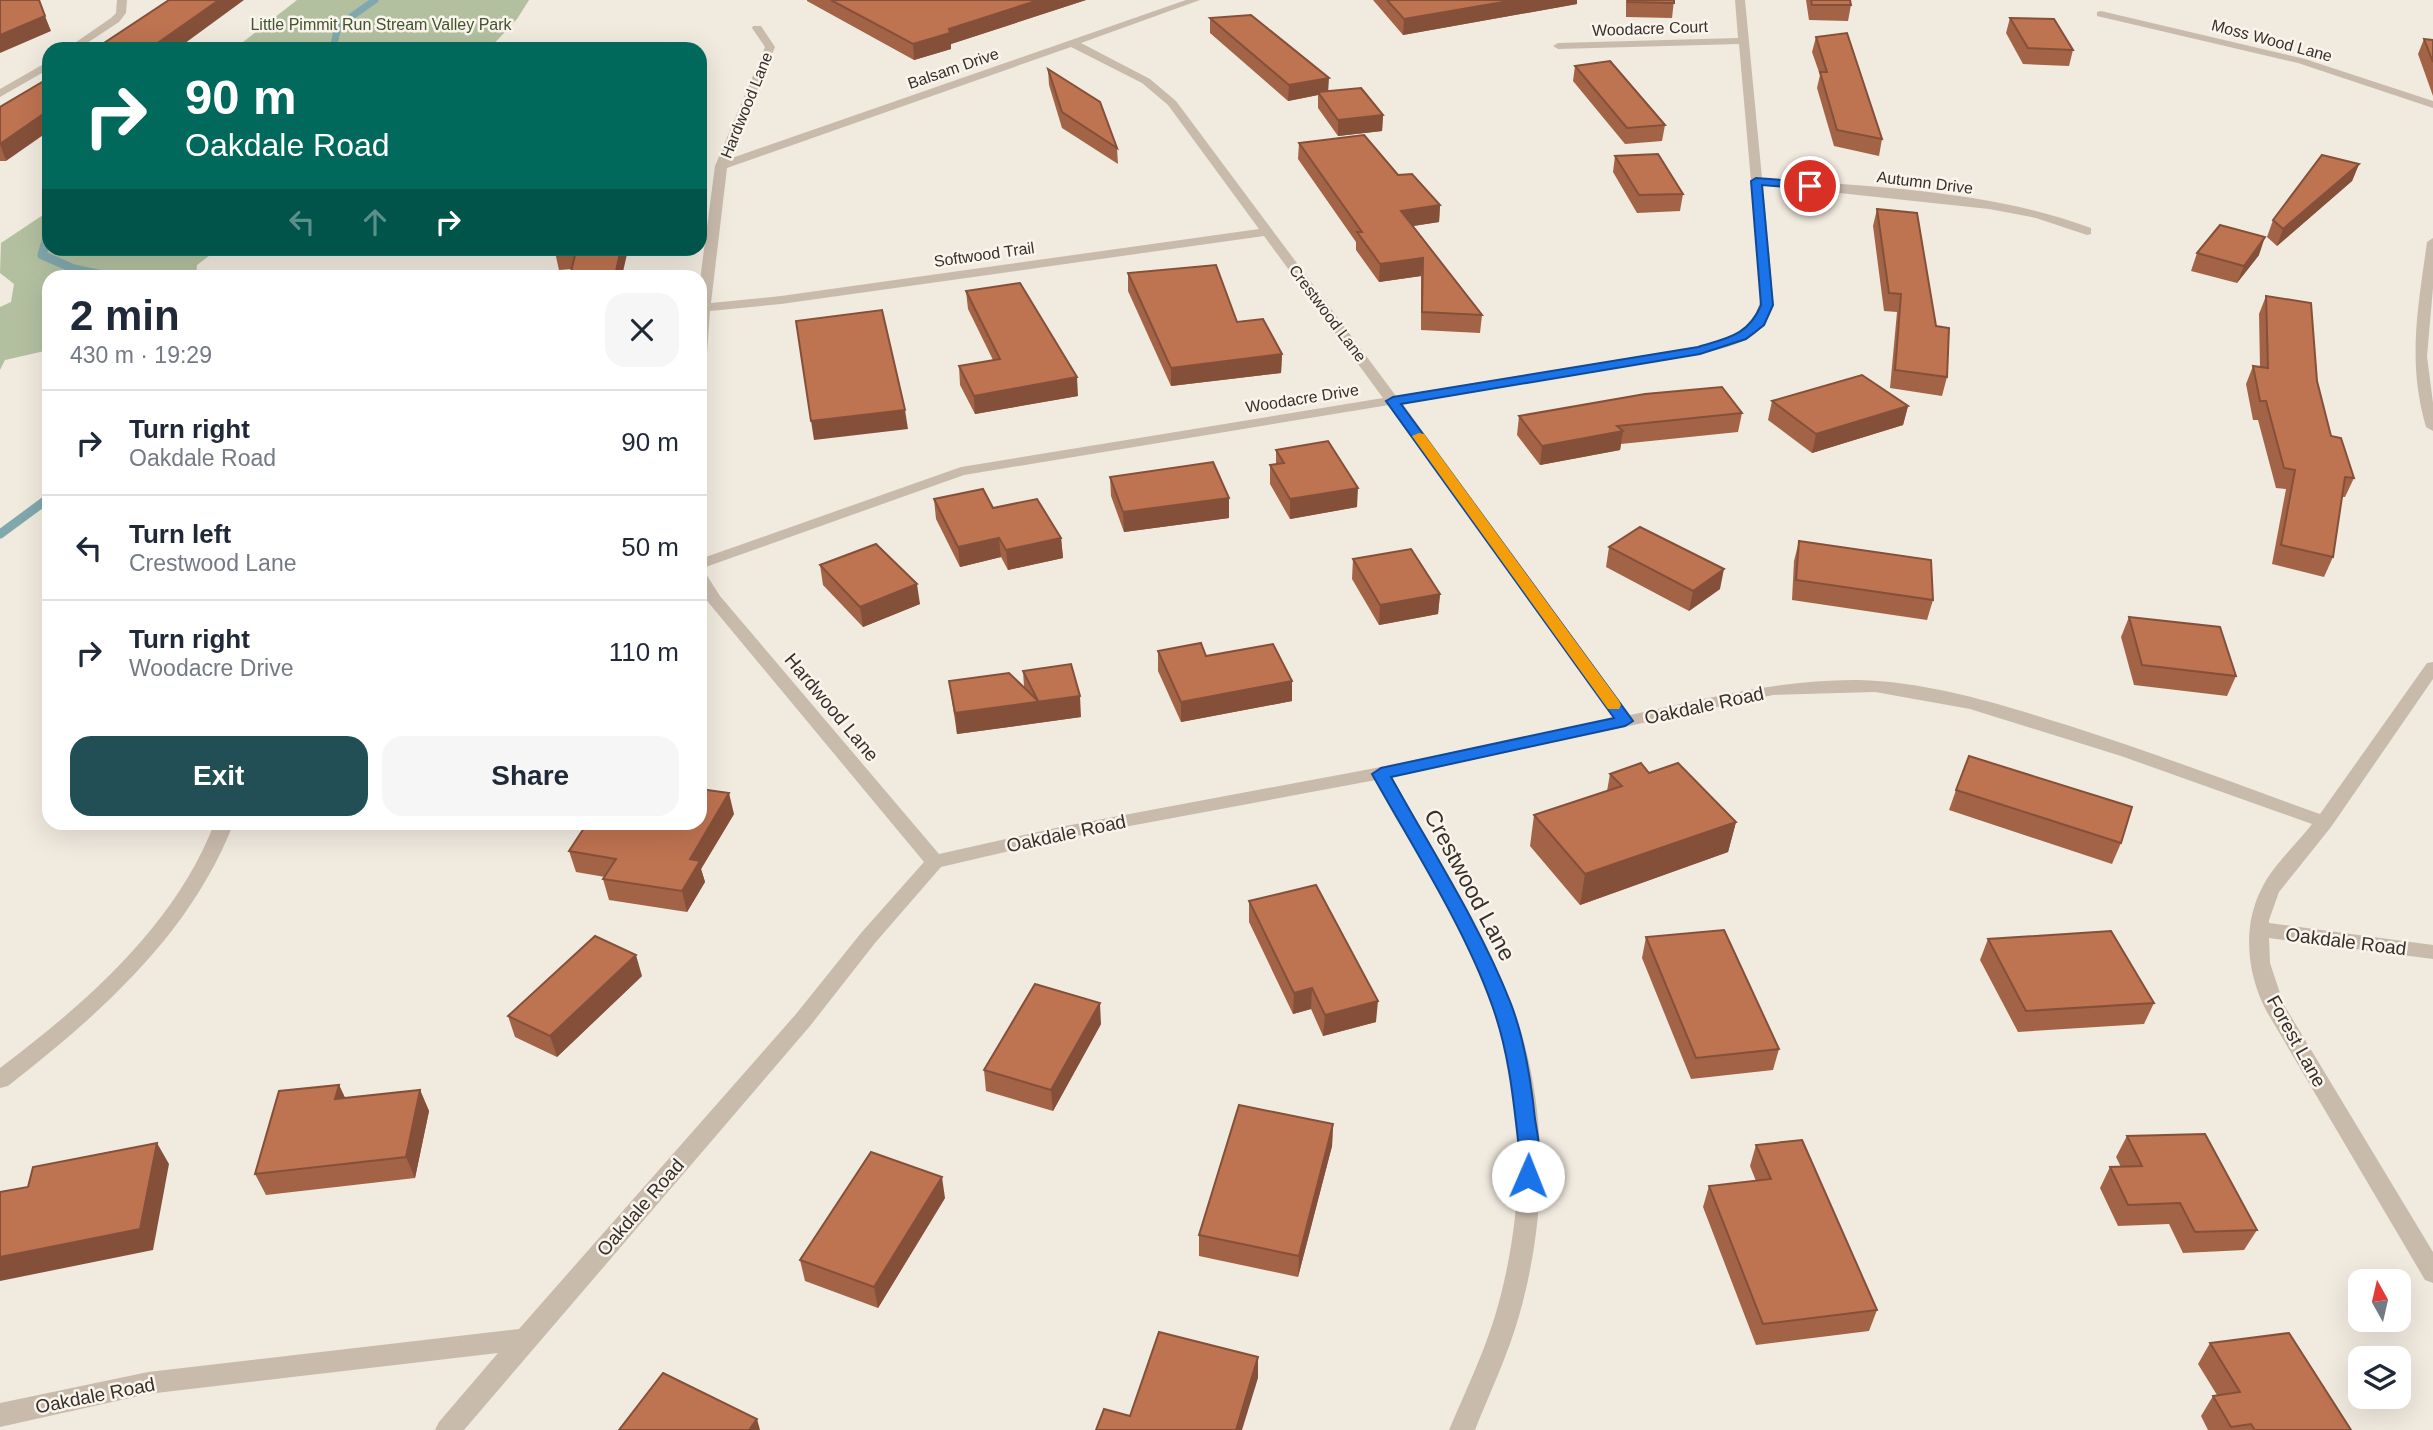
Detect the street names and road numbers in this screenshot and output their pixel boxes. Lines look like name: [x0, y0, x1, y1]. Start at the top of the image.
street label: Moss Wood Lane: [2210, 16, 2334, 65]
street label: Woodacre Court: [1592, 18, 1709, 39]
street label: Balsam Drive: [905, 45, 1001, 92]
street label: Hardwood Lane: [717, 50, 776, 161]
street label: Autumn Drive: [1876, 168, 1974, 197]
street label: Softwood Trail: [933, 239, 1035, 270]
street label: Crestwood Lane: [1286, 262, 1370, 365]
street label: Woodacre Drive: [1244, 381, 1360, 416]
street label: Hardwood Lane: [780, 649, 883, 765]
street label: Oakdale Road: [1643, 683, 1766, 728]
street label: Crestwood Lane: [1419, 805, 1521, 965]
street label: Oakdale Road: [1005, 811, 1128, 856]
street label: Oakdale Road: [2284, 924, 2408, 959]
street label: Forest Lane: [2263, 992, 2330, 1091]
street label: Oakdale Road: [593, 1155, 688, 1260]
street label: Oakdale Road: [33, 1374, 157, 1417]

